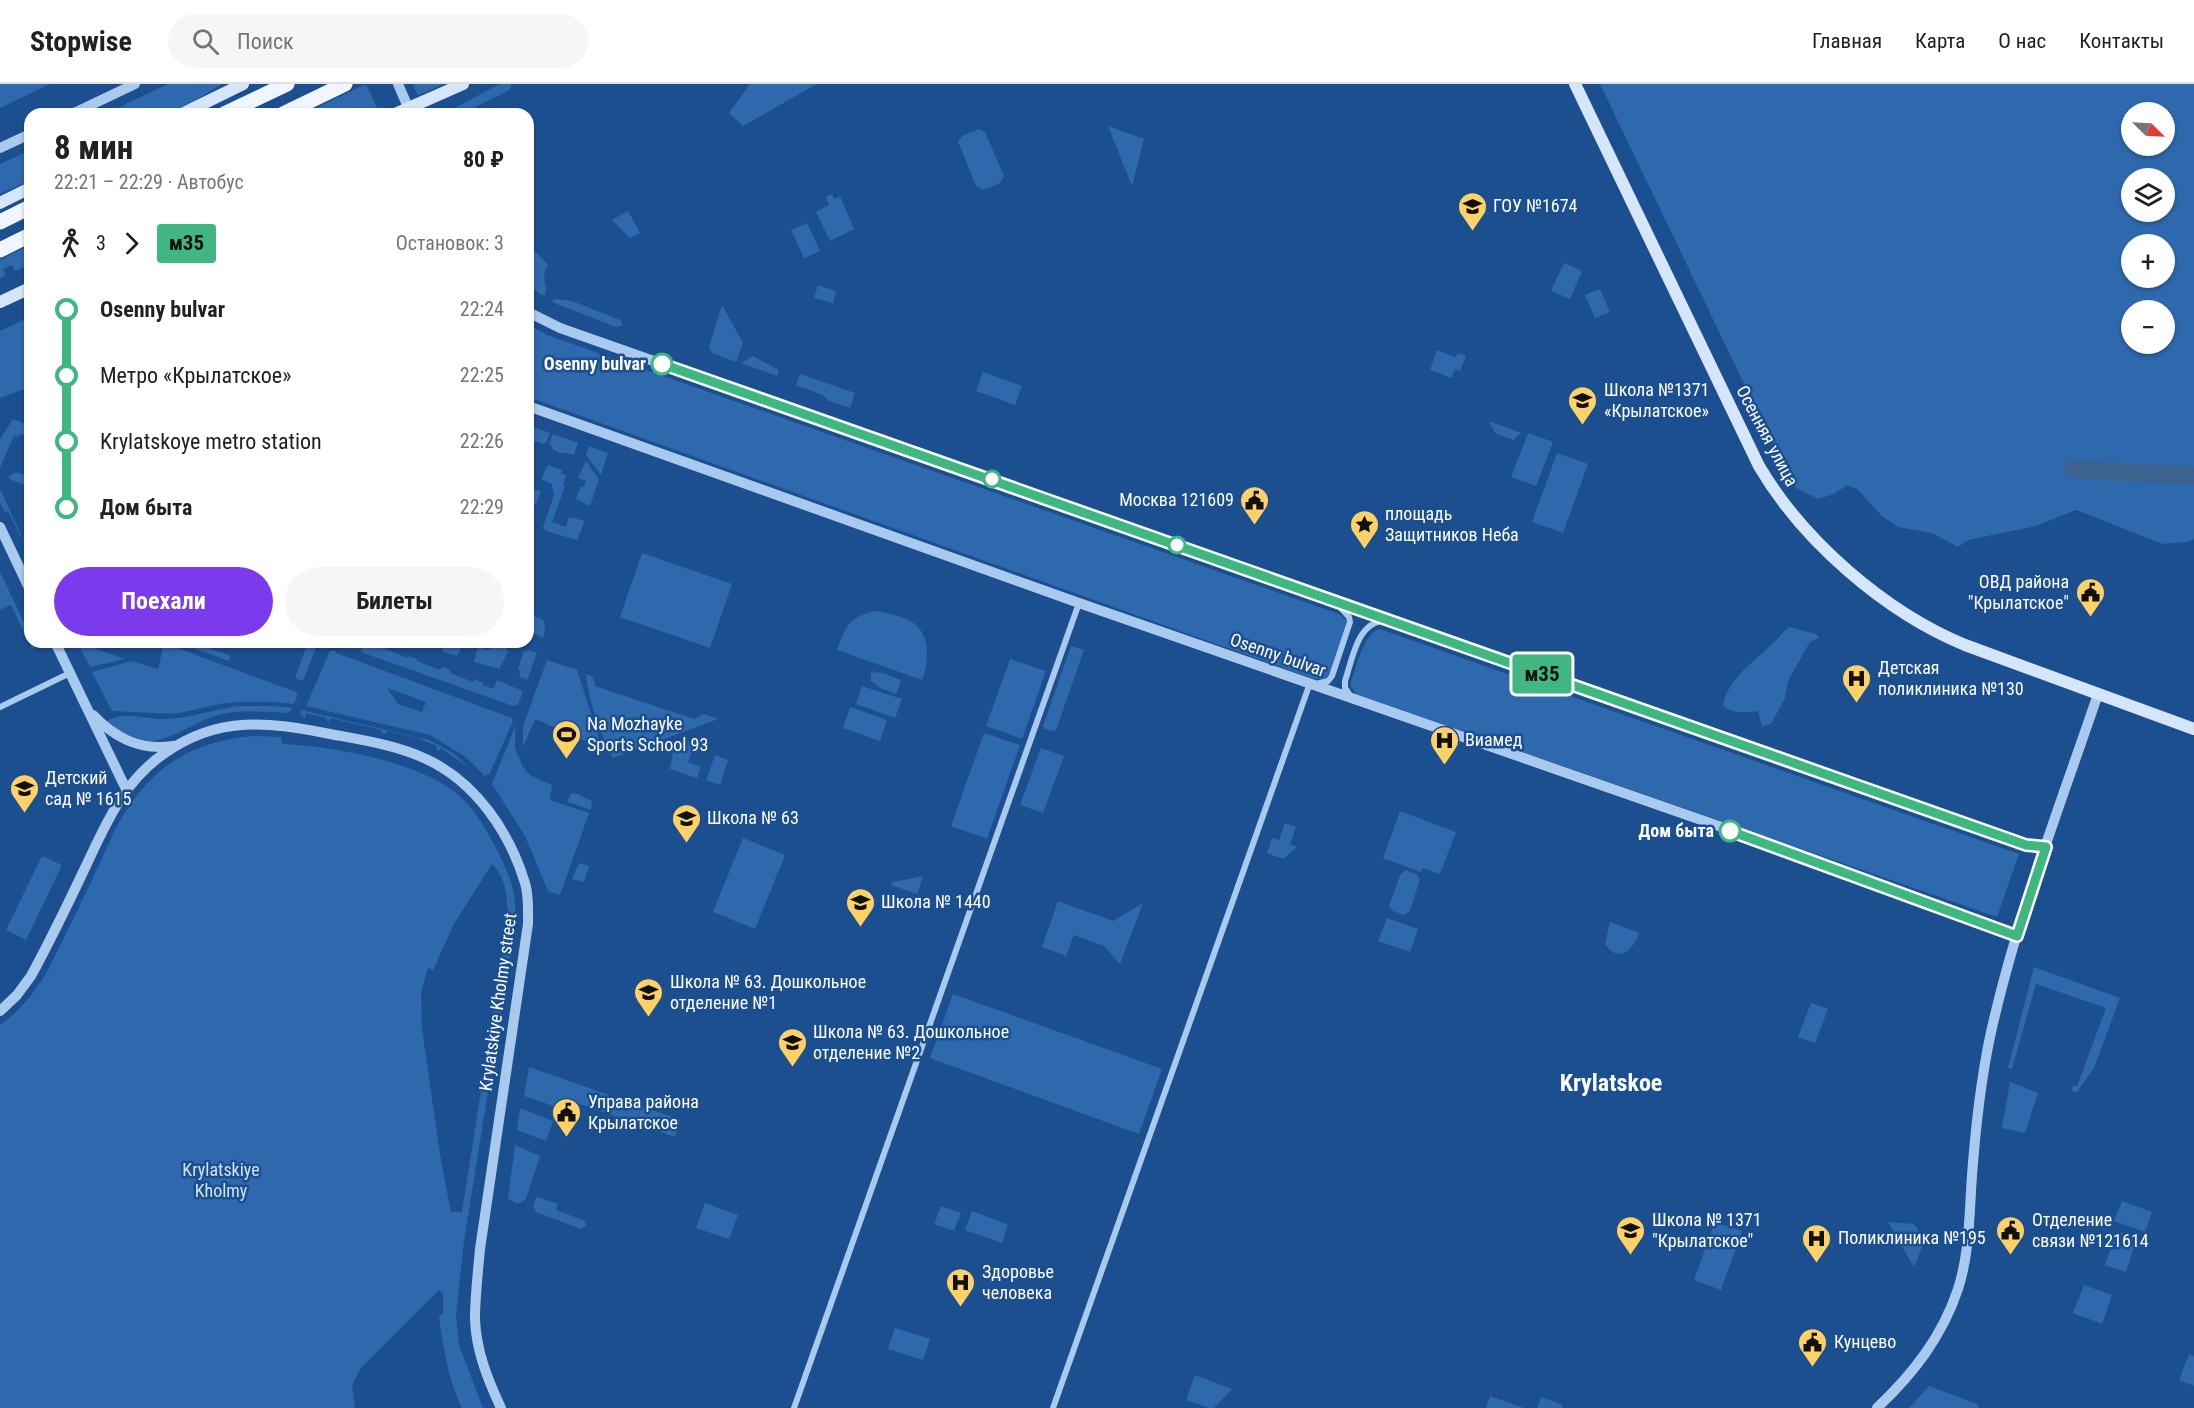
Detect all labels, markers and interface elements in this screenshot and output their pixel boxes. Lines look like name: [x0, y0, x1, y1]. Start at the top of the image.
search box: [168, 14, 588, 68]
text: Stopwise: [30, 25, 132, 58]
icon: search: [189, 25, 222, 58]
text: Поиск: [237, 29, 294, 54]
text: Главная: [1812, 29, 1882, 53]
text: Карта: [1915, 29, 1965, 53]
text: О нас: [1998, 29, 2046, 53]
text: Контакты: [2079, 29, 2164, 53]
north arrow: [2121, 102, 2175, 156]
map controls: [2121, 102, 2175, 354]
text: 8 мин: [54, 128, 133, 167]
text: 80 ₽: [463, 147, 504, 172]
button: layers: [2121, 168, 2175, 222]
text: 22:21 – 22:29 · Автобус: [54, 170, 244, 194]
school or university icon: ГОУ №1674: [1456, 190, 1488, 232]
place label: ГОУ №1674: [1493, 195, 1578, 216]
icon: walk: [54, 227, 87, 260]
icon: forward: [115, 227, 148, 260]
text: 3: [96, 231, 106, 255]
text: м35: [169, 231, 204, 255]
text: Остановок: 3: [396, 231, 504, 255]
button: +: [2121, 234, 2175, 288]
text: Osenny bulvar: [100, 297, 225, 322]
text: 22:24: [460, 297, 504, 321]
button: −: [2121, 300, 2175, 354]
place label: Osenny bulvar: [544, 353, 646, 374]
marker: Osenny bulvar: [651, 353, 673, 375]
text: Метро «Крылатское»: [100, 363, 291, 388]
text: 22:25: [460, 363, 504, 387]
place label: Школа №1371 «Крылатское»: [1604, 379, 1709, 421]
street label: Осенняя улица: [1732, 382, 1803, 490]
school or university icon: Школа №1371 «Крылатское»: [1567, 384, 1599, 426]
text: Krylatskoye metro station: [100, 429, 322, 454]
text: 22:26: [460, 429, 504, 453]
unlabelled marker: [983, 470, 1001, 488]
public building icon: Москва 121609: [1239, 484, 1271, 526]
place label: Москва 121609: [1119, 489, 1234, 510]
text: Дом быта: [100, 495, 192, 520]
text: 22:29: [460, 495, 504, 519]
place label: площадь Защитников Неба: [1385, 503, 1519, 545]
place icon: площадь Защитников Неба: [1348, 508, 1380, 550]
unlabelled marker: [1168, 536, 1186, 554]
button: Поехали: [54, 567, 273, 636]
button: Билеты: [285, 567, 504, 636]
place label: ОВД района "Крылатское": [1968, 571, 2069, 613]
public building icon: ОВД района "Крылатское": [2074, 576, 2106, 618]
street label: Osenny bulvar: [1228, 628, 1329, 681]
line badge: м35: [1508, 654, 1576, 694]
place label: Детская поликлиника №130: [1878, 657, 2024, 699]
text: м35: [1524, 662, 1560, 686]
hospital icon: Детская поликлиника №130: [1841, 662, 1873, 704]
place label: Na Mozhayke Sports School 93: [587, 713, 708, 755]
sports icon: Na Mozhayke Sports School 93: [550, 718, 582, 760]
hospital icon: Виамед: [1428, 724, 1460, 766]
place label: Виамед: [1465, 729, 1523, 750]
place label: Детский сад № 1615: [45, 767, 131, 809]
school or university icon: Детский сад № 1615: [8, 772, 40, 814]
school or university icon: Школа № 63: [670, 802, 702, 844]
place label: Школа № 63: [707, 807, 799, 828]
place label: Дом быта: [1638, 820, 1714, 841]
marker: Дом быта: [1719, 820, 1741, 842]
school or university icon: Школа № 1440: [844, 886, 876, 928]
place label: Школа № 1440: [881, 891, 991, 912]
street label: Krylatskiye Kholmy street: [475, 912, 520, 1092]
place label: Школа № 63. Дошкольное отделение №1: [670, 971, 866, 1013]
school or university icon: Школа № 63. Дошкольное отделение №1: [633, 976, 665, 1018]
place label: Школа № 63. Дошкольное отделение №2: [813, 1021, 1009, 1063]
school or university icon: Школа № 63. Дошкольное отделение №2: [776, 1026, 808, 1068]
district label: Krylatskoe: [1560, 1069, 1662, 1097]
place label: Управа района Крылатское: [588, 1091, 699, 1133]
public building icon: Управа района Крылатское: [551, 1096, 583, 1138]
park label: Krylatskiye Kholmy: [182, 1159, 260, 1201]
place label: Школа № 1371 "Крылатское": [1652, 1209, 1762, 1251]
place label: Отделение связи №121614: [2032, 1209, 2149, 1251]
school or university icon: Школа № 1371 "Крылатское": [1615, 1214, 1647, 1256]
public building icon: Отделение связи №121614: [1995, 1214, 2027, 1256]
hospital icon: Поликлиника №195: [1801, 1222, 1833, 1264]
place label: Поликлиника №195: [1838, 1227, 1986, 1248]
place label: Здоровье человека: [982, 1261, 1054, 1303]
hospital icon: Здоровье человека: [945, 1266, 977, 1308]
public building icon: Кунцево: [1797, 1326, 1829, 1368]
place label: Кунцево: [1834, 1331, 1896, 1352]

